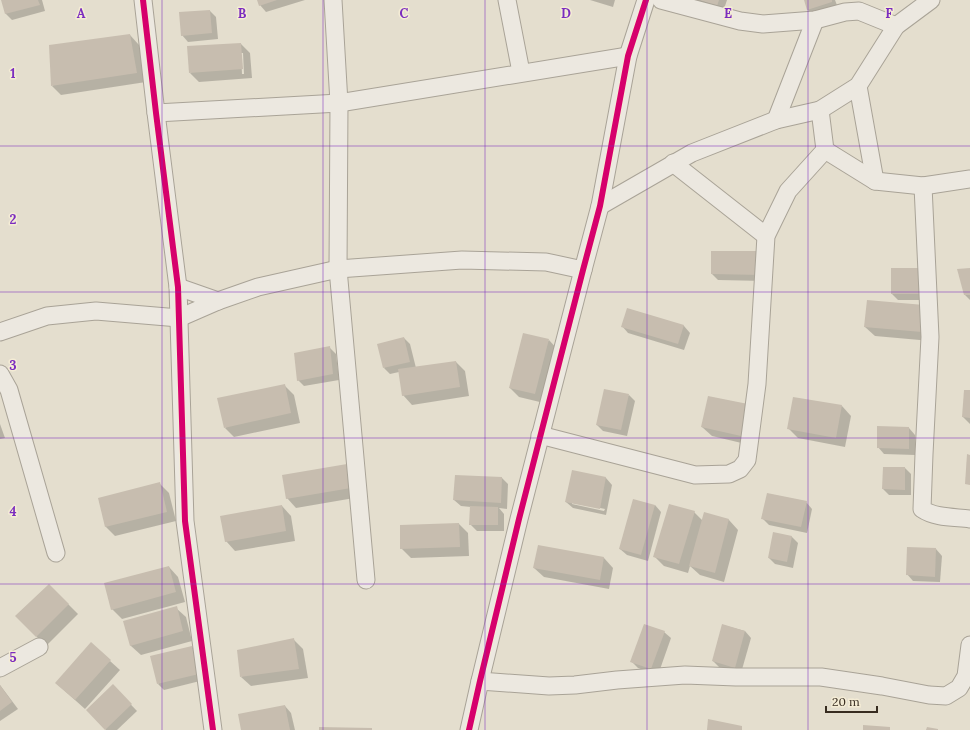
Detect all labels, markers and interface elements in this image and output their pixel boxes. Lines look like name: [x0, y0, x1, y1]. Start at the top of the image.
text: A: [77, 5, 86, 22]
text: B: [238, 5, 247, 22]
text: C: [400, 5, 409, 22]
text: D: [561, 5, 571, 22]
text: E: [724, 5, 732, 22]
text: F: [885, 5, 893, 22]
text: 1: [10, 65, 16, 82]
text: 2: [10, 211, 17, 228]
text: 3: [9, 357, 17, 374]
text: 4: [9, 503, 17, 520]
text: 5: [9, 649, 17, 666]
scale bar: [826, 688, 877, 714]
text: 20 m: [832, 694, 860, 709]

